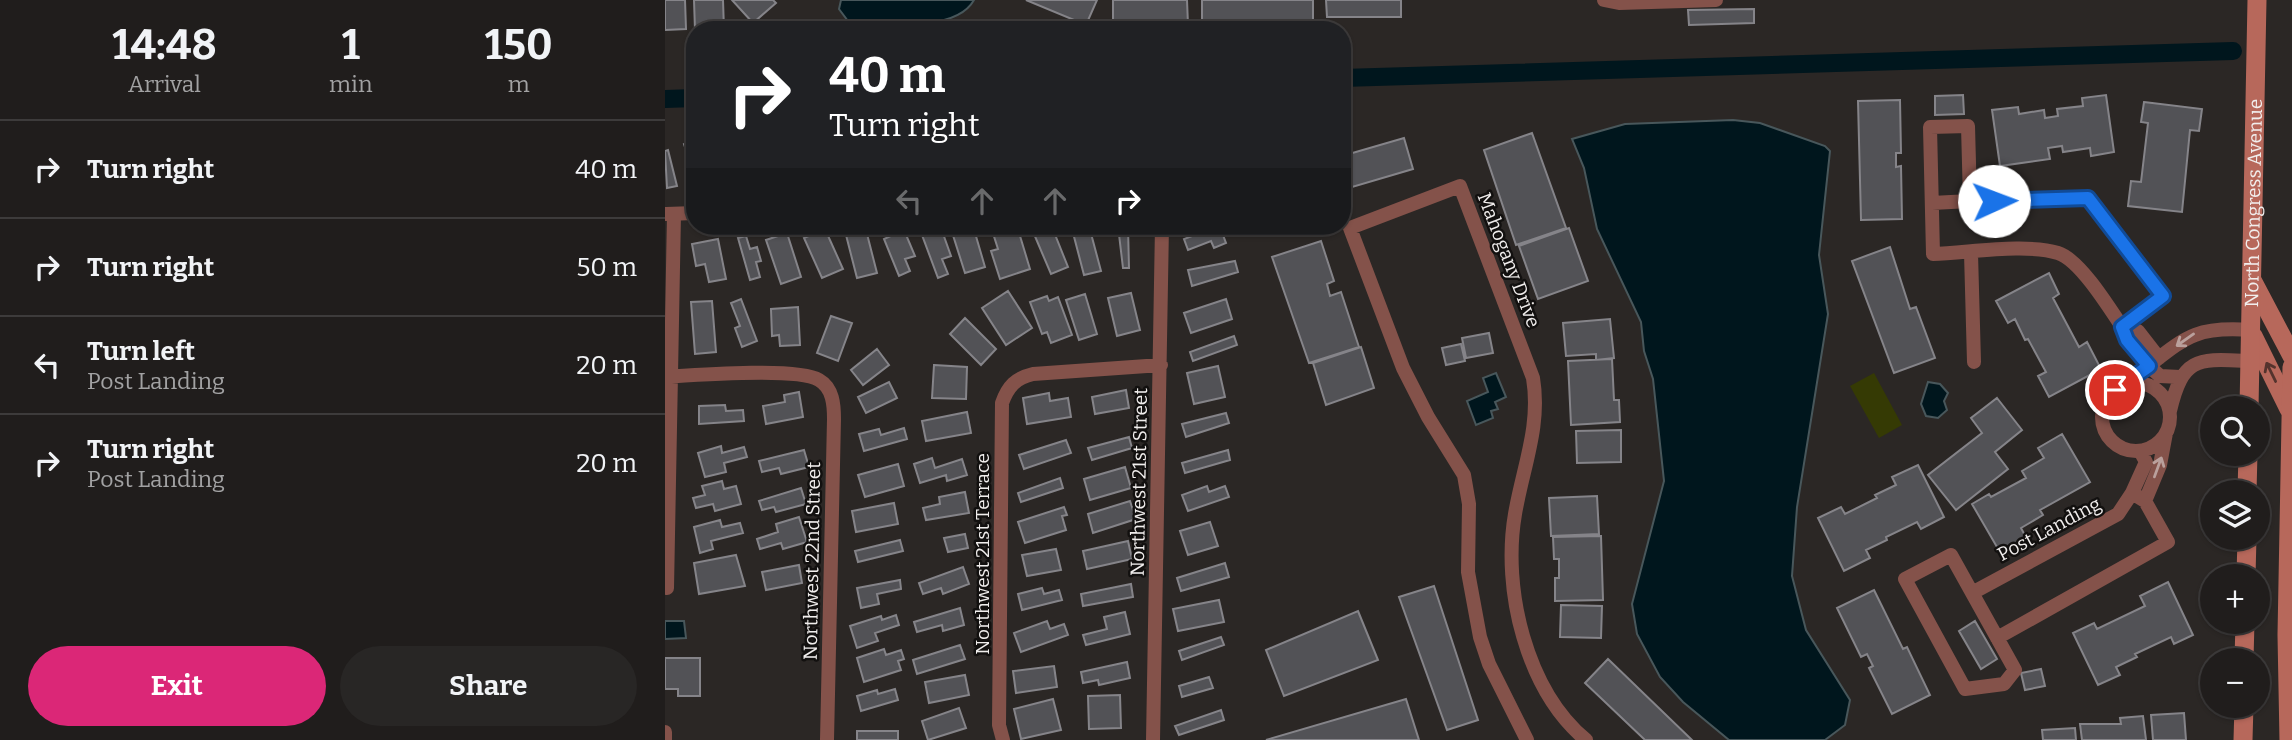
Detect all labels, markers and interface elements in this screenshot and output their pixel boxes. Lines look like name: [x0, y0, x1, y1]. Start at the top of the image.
text: 14:48: [112, 20, 217, 70]
text: 1: [342, 20, 360, 70]
text: 150: [485, 20, 553, 70]
text: 40 m: [829, 46, 946, 105]
icon: right: [714, 49, 805, 140]
text: Arrival: [128, 70, 201, 98]
text: min: [329, 70, 372, 98]
text: m: [508, 70, 530, 98]
street label: North Congress Avenue: [2239, 98, 2267, 308]
text: Turn right: [829, 106, 980, 144]
icon: right: [28, 150, 66, 188]
text: Turn right: [87, 154, 214, 185]
text: 40 m: [575, 154, 637, 185]
position arrow: [1957, 164, 2031, 238]
icon: left: [890, 182, 928, 220]
icon: ahead: [963, 182, 1001, 220]
icon: ahead: [1036, 182, 1074, 220]
icon: right: [1109, 182, 1147, 220]
street label: Mahogany Drive: [1473, 189, 1545, 331]
icon: right: [28, 248, 66, 286]
text: Turn right: [87, 252, 214, 283]
text: 50 m: [576, 252, 637, 283]
one-way arrow: [2176, 333, 2195, 347]
text: Turn left: [87, 336, 195, 367]
icon: left: [28, 346, 66, 384]
text: 20 m: [576, 350, 637, 381]
pin: [2085, 360, 2145, 420]
one-way arrow: [2263, 362, 2277, 383]
text: Post Landing: [87, 367, 225, 395]
icon: arrive: [2096, 371, 2134, 409]
street label: Northwest 21st Street: [1126, 387, 1152, 576]
map controls: [2200, 396, 2270, 718]
button: search: [2200, 396, 2270, 466]
text: Turn right: [87, 434, 214, 465]
icon: right: [28, 444, 66, 482]
text: 20 m: [576, 448, 637, 479]
street label: Northwest 21st Terrace: [971, 453, 994, 655]
one-way arrow: [2153, 457, 2165, 479]
street label: Northwest 22nd Street: [799, 461, 825, 660]
text: Post Landing: [87, 465, 225, 493]
button: layers: [2200, 480, 2270, 550]
street label: Post Landing: [1993, 492, 2105, 566]
button: +: [2200, 564, 2270, 634]
button: Exit: [28, 646, 326, 726]
button: Share: [340, 646, 637, 726]
button: −: [2200, 648, 2270, 718]

